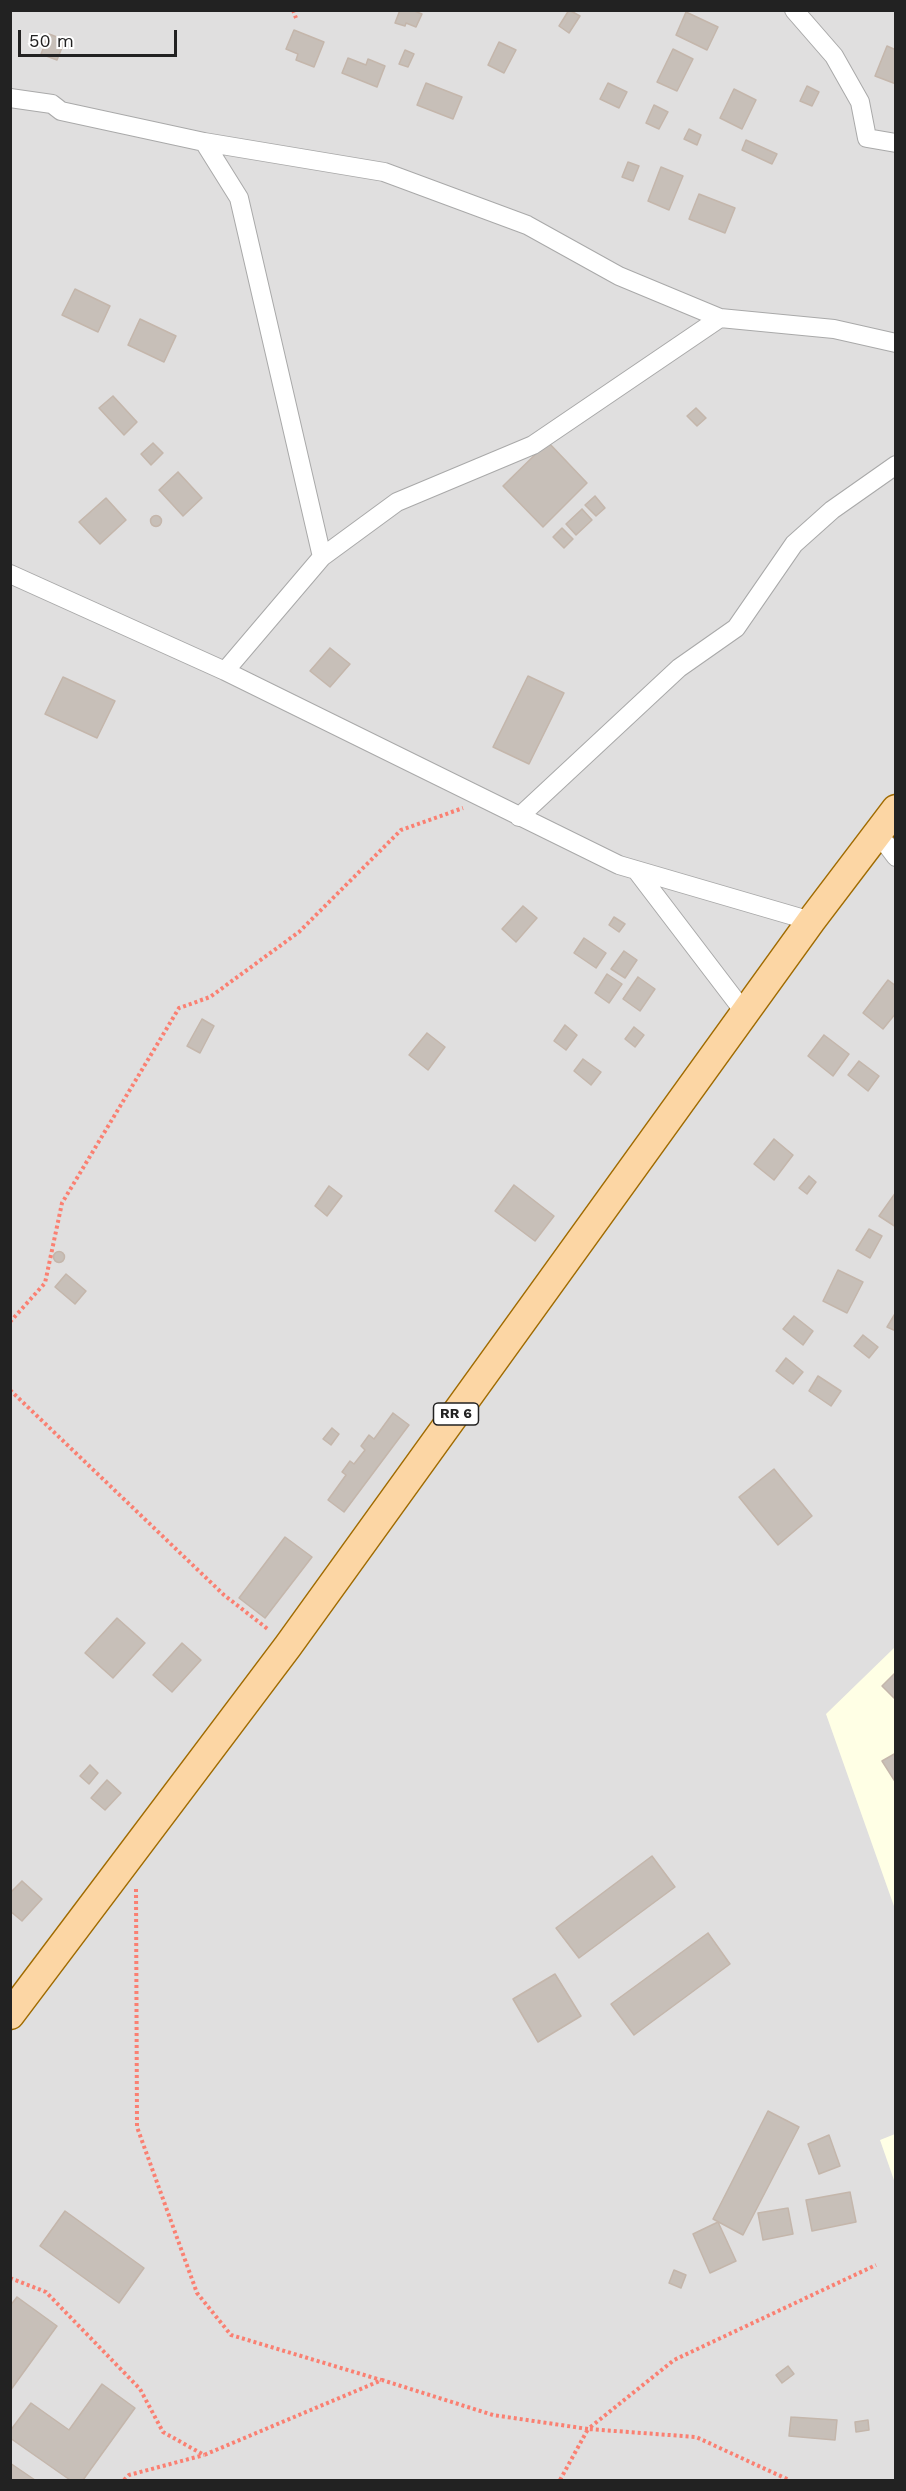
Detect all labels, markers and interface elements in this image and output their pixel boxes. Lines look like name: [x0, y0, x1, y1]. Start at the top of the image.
scale bar: [21, 18, 180, 56]
text: 50 m: [29, 30, 74, 51]
road number: RR 6: [434, 1403, 478, 1425]

